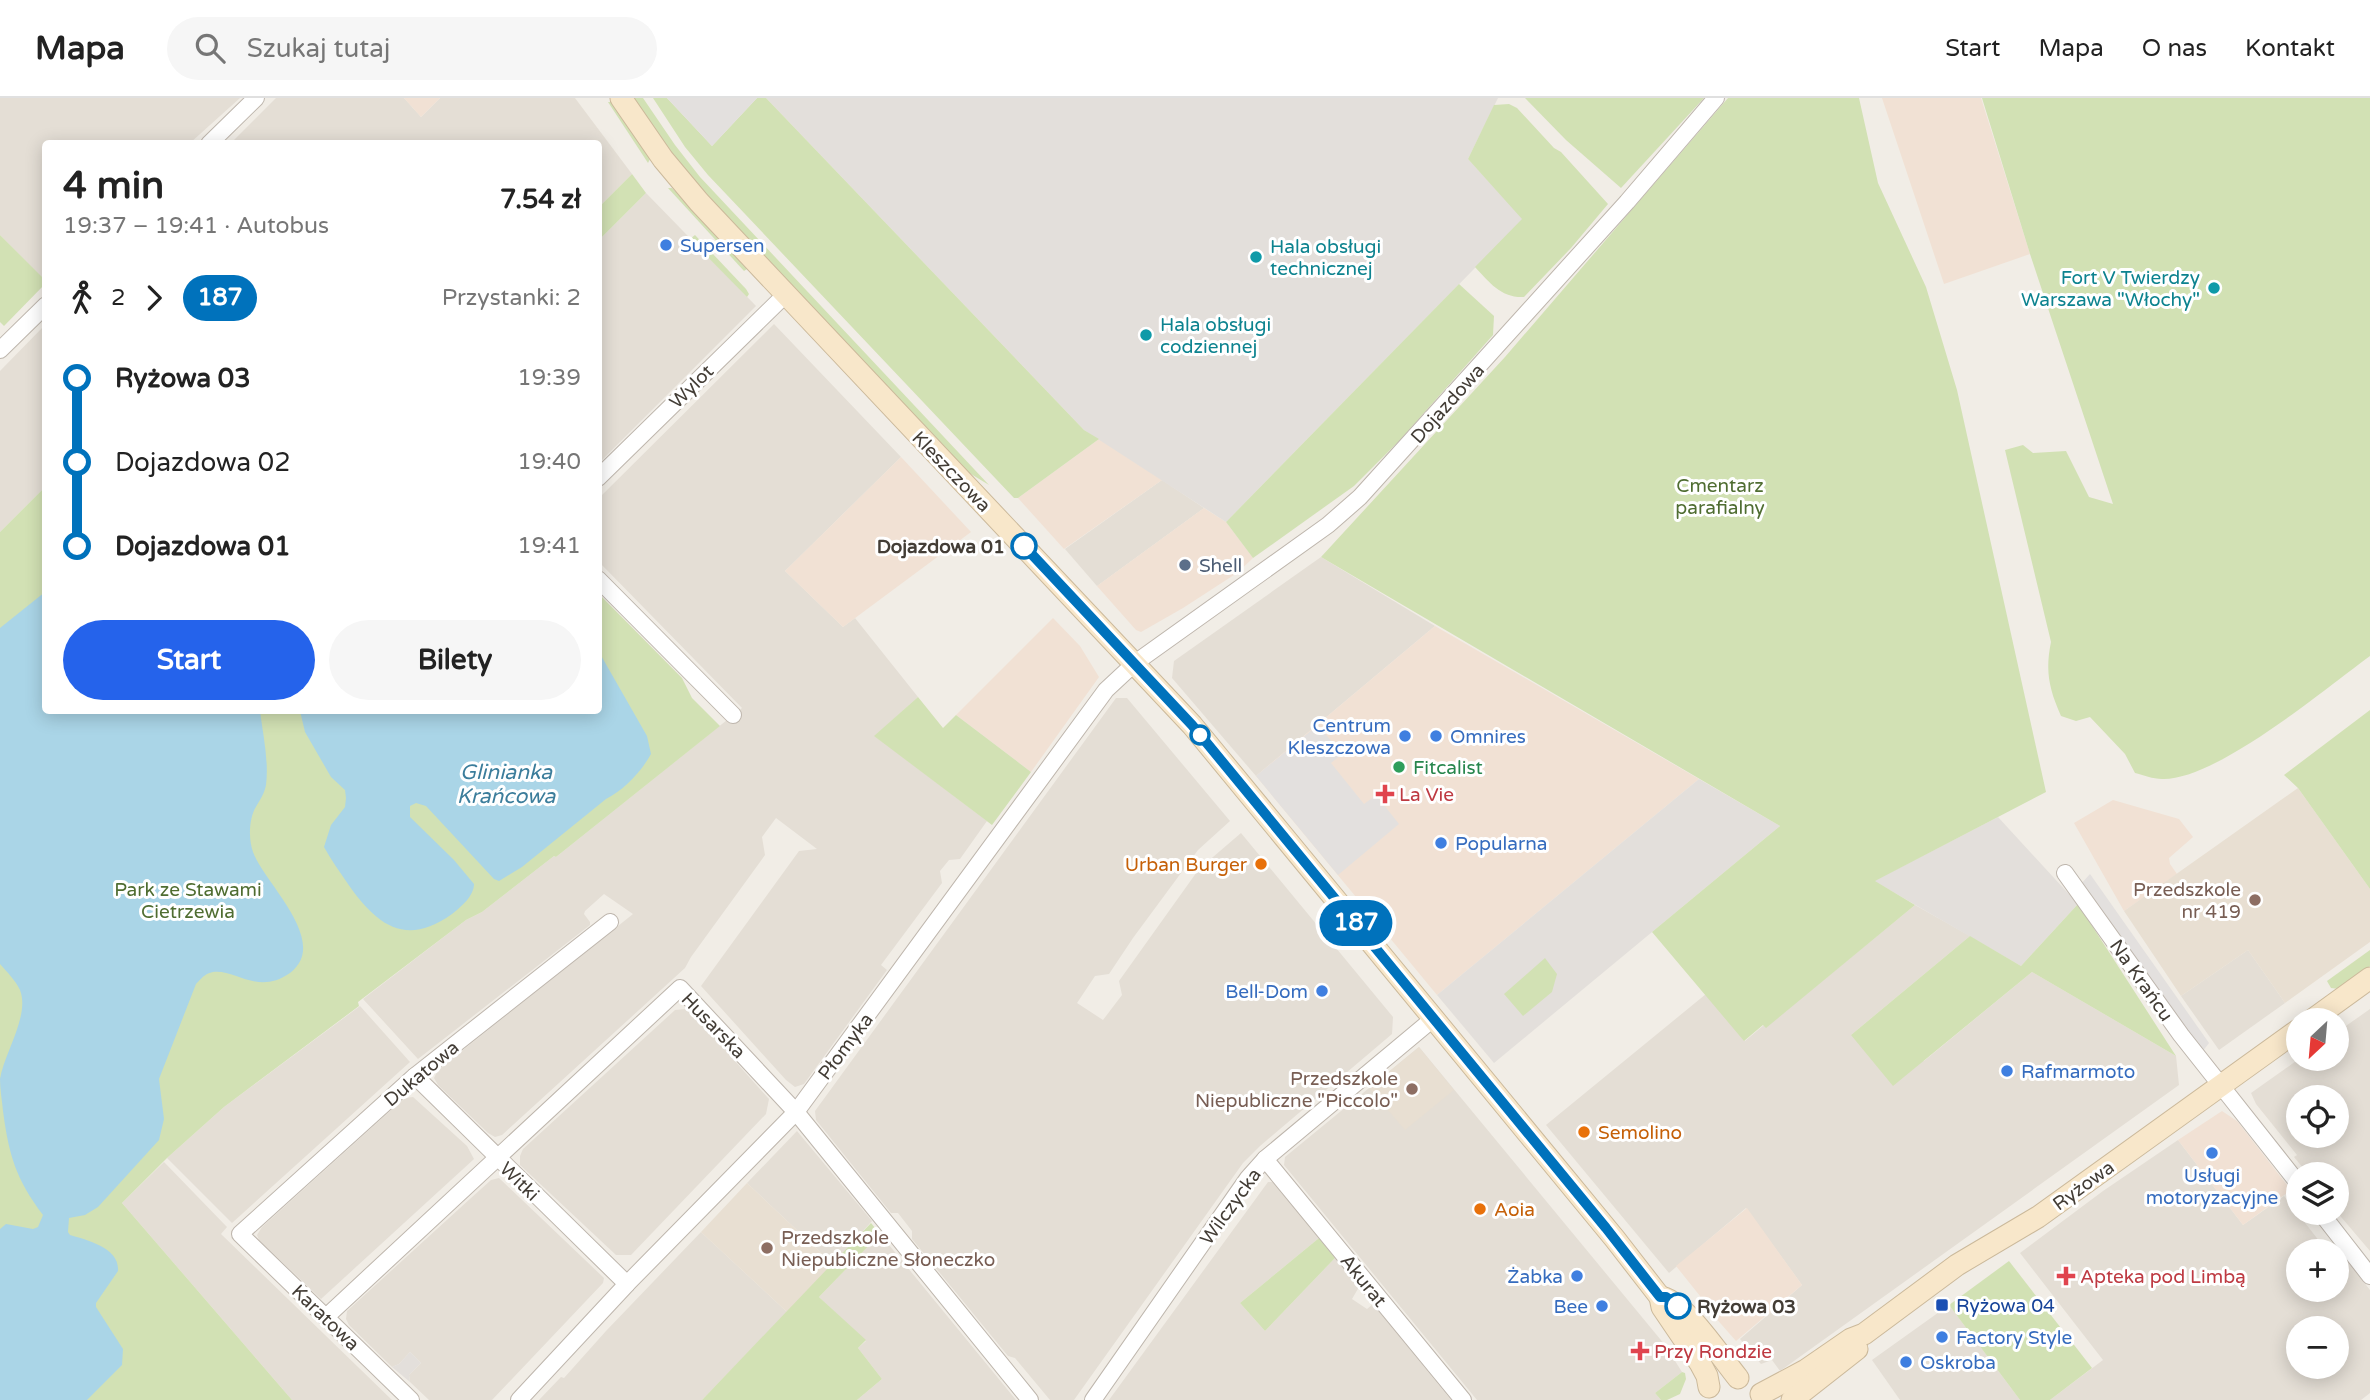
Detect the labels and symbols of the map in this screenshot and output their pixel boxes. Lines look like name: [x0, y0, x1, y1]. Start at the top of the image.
place label: Supersen: [680, 235, 765, 257]
place label: Hala obsługi technicznej: [1270, 236, 1381, 280]
marker: Supersen: [658, 237, 674, 253]
marker: Hala obsługi technicznej: [1248, 249, 1264, 265]
place label: Fort V Twierdzy Warszawa "Włochy": [2021, 267, 2200, 311]
marker: Fort V Twierdzy Warszawa "Włochy": [2206, 280, 2222, 296]
place label: Hala obsługi codziennej: [1160, 314, 1271, 358]
marker: Hala obsługi codziennej: [1138, 327, 1154, 343]
street label: Dojazdowa: [1406, 359, 1489, 448]
street label: Wylot: [665, 360, 718, 413]
street label: Kleszczowa: [907, 427, 995, 517]
park label: Cmentarz parafialny: [1675, 475, 1765, 519]
marker: Dojazdowa 01: [1011, 533, 1037, 559]
place label: Dojazdowa 01: [877, 536, 1005, 559]
place label: Shell: [1199, 555, 1242, 577]
marker: Shell: [1177, 557, 1193, 573]
place label: Centrum Kleszczowa: [1288, 715, 1391, 759]
unlabelled marker: [1190, 725, 1210, 745]
place label: Omnires: [1450, 726, 1526, 748]
marker: Centrum Kleszczowa: [1397, 728, 1413, 744]
marker: Omnires: [1428, 728, 1444, 744]
place label: Fitcalist: [1413, 757, 1483, 779]
marker: Fitcalist: [1391, 759, 1407, 775]
water label: Glinianka Krańcowa: [457, 760, 557, 809]
place label: La Vie: [1399, 784, 1454, 806]
marker: La Vie: [1377, 786, 1393, 802]
place label: Popularna: [1455, 833, 1548, 855]
marker: Popularna: [1433, 835, 1449, 851]
place label: Urban Burger: [1125, 854, 1248, 876]
marker: Urban Burger: [1253, 856, 1269, 872]
park label: Park ze Stawami Cietrzewia: [114, 879, 262, 923]
place label: Przedszkole nr 419: [2133, 879, 2241, 923]
marker: Przedszkole nr 419: [2247, 892, 2263, 908]
line badge: 187: [1316, 900, 1396, 946]
street label: Na Krańcu: [2105, 935, 2177, 1026]
place label: Bell-Dom: [1225, 981, 1308, 1003]
marker: Bell-Dom: [1314, 983, 1330, 999]
street label: Husarska: [677, 988, 750, 1063]
north arrow: [2286, 1008, 2348, 1071]
street label: Płomyka: [814, 1009, 878, 1084]
street label: Dukatowa: [380, 1036, 463, 1111]
place label: Rafmarmoto: [2021, 1061, 2135, 1083]
marker: Rafmarmoto: [1999, 1063, 2015, 1079]
place label: Przedszkole Niepubliczne "Piccolo": [1195, 1068, 1398, 1112]
marker: Przedszkole Niepubliczne "Piccolo": [1404, 1081, 1420, 1097]
place label: Semolino: [1598, 1122, 1682, 1144]
marker: Semolino: [1576, 1124, 1592, 1140]
marker: Usługi motoryzacyjne: [2204, 1145, 2220, 1161]
street label: Ryżowa: [2049, 1156, 2118, 1215]
street label: Witki: [495, 1158, 544, 1206]
street label: Wilczycka: [1196, 1164, 1266, 1249]
place label: Usługi motoryzacyjne: [2146, 1165, 2278, 1209]
place label: Aoia: [1494, 1199, 1535, 1221]
marker: Aoia: [1472, 1201, 1488, 1217]
place label: Przedszkole Niepubliczne Słoneczko: [781, 1227, 995, 1271]
marker: Przedszkole Niepubliczne Słoneczko: [759, 1240, 775, 1256]
street label: Akurat: [1335, 1250, 1391, 1311]
place label: Żabka: [1507, 1266, 1563, 1288]
place label: Apteka pod Limbą: [2080, 1266, 2246, 1288]
marker: Żabka: [1569, 1268, 1585, 1284]
marker: Apteka pod Limbą: [2058, 1268, 2074, 1284]
street label: Karatowa: [287, 1280, 364, 1355]
marker: Ryżowa 03: [1665, 1293, 1691, 1319]
place label: Ryżowa 04: [1956, 1295, 2055, 1317]
place label: Bee: [1553, 1296, 1588, 1318]
place label: Ryżowa 03: [1697, 1296, 1796, 1319]
marker: Ryżowa 04: [1934, 1297, 1950, 1313]
marker: Bee: [1594, 1298, 1610, 1314]
place label: Factory Style: [1956, 1327, 2072, 1349]
marker: Factory Style: [1934, 1329, 1950, 1345]
place label: Przy Rondzie: [1654, 1341, 1772, 1363]
marker: Przy Rondzie: [1632, 1343, 1648, 1359]
place label: Oskroba: [1920, 1352, 1996, 1374]
marker: Oskroba: [1898, 1354, 1914, 1370]

